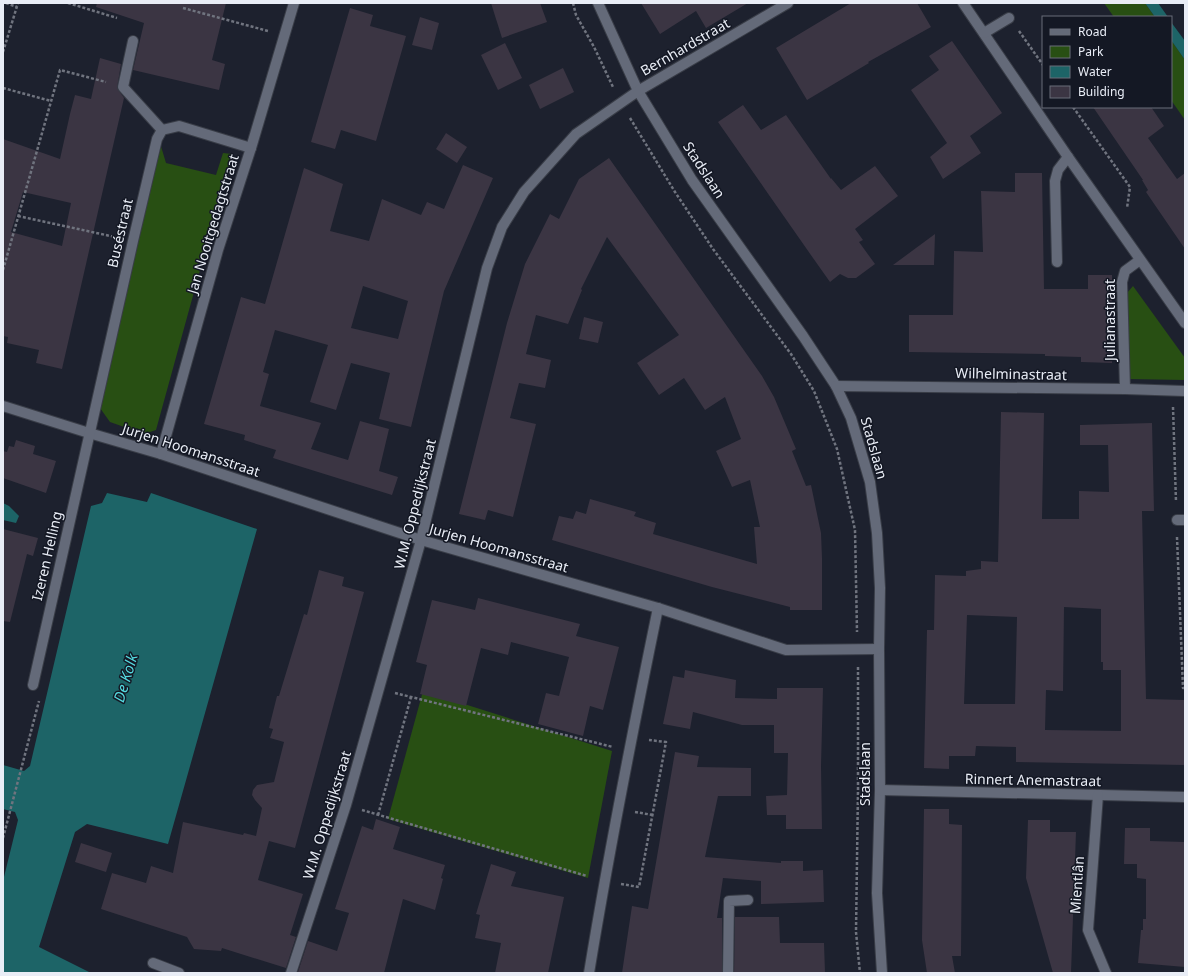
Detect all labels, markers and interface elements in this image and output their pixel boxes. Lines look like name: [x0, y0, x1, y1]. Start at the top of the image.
street label: Bernhardstraat: [637, 13, 733, 80]
legend: [1042, 16, 1172, 108]
text: Road: [1078, 23, 1107, 40]
text: Park: [1078, 43, 1104, 60]
text: Water: [1078, 63, 1112, 80]
text: Building: [1078, 83, 1125, 100]
street label: Stadslaan: [679, 138, 730, 202]
street label: Jan Nooitgedagtstraat: [182, 152, 243, 298]
street label: Buséstraat: [102, 196, 137, 269]
street label: Julianastraat: [1100, 279, 1119, 363]
street label: Wilhelminastraat: [955, 363, 1067, 384]
street label: Stadslaan: [857, 415, 892, 481]
street label: Jurjen Hoomansstraat: [118, 418, 262, 481]
street label: W.M. Oppedijkstraat: [389, 437, 440, 571]
street label: Izeren Helling: [27, 509, 66, 602]
street label: Jurjen Hoomansstraat: [426, 518, 571, 576]
water label: De Kolk: [108, 651, 142, 704]
street label: Stadslaan: [855, 742, 874, 806]
street label: W.M. Oppedijkstraat: [298, 748, 355, 881]
street label: Rinnert Anemastraat: [965, 769, 1101, 790]
street label: Mientlân: [1065, 855, 1088, 915]

